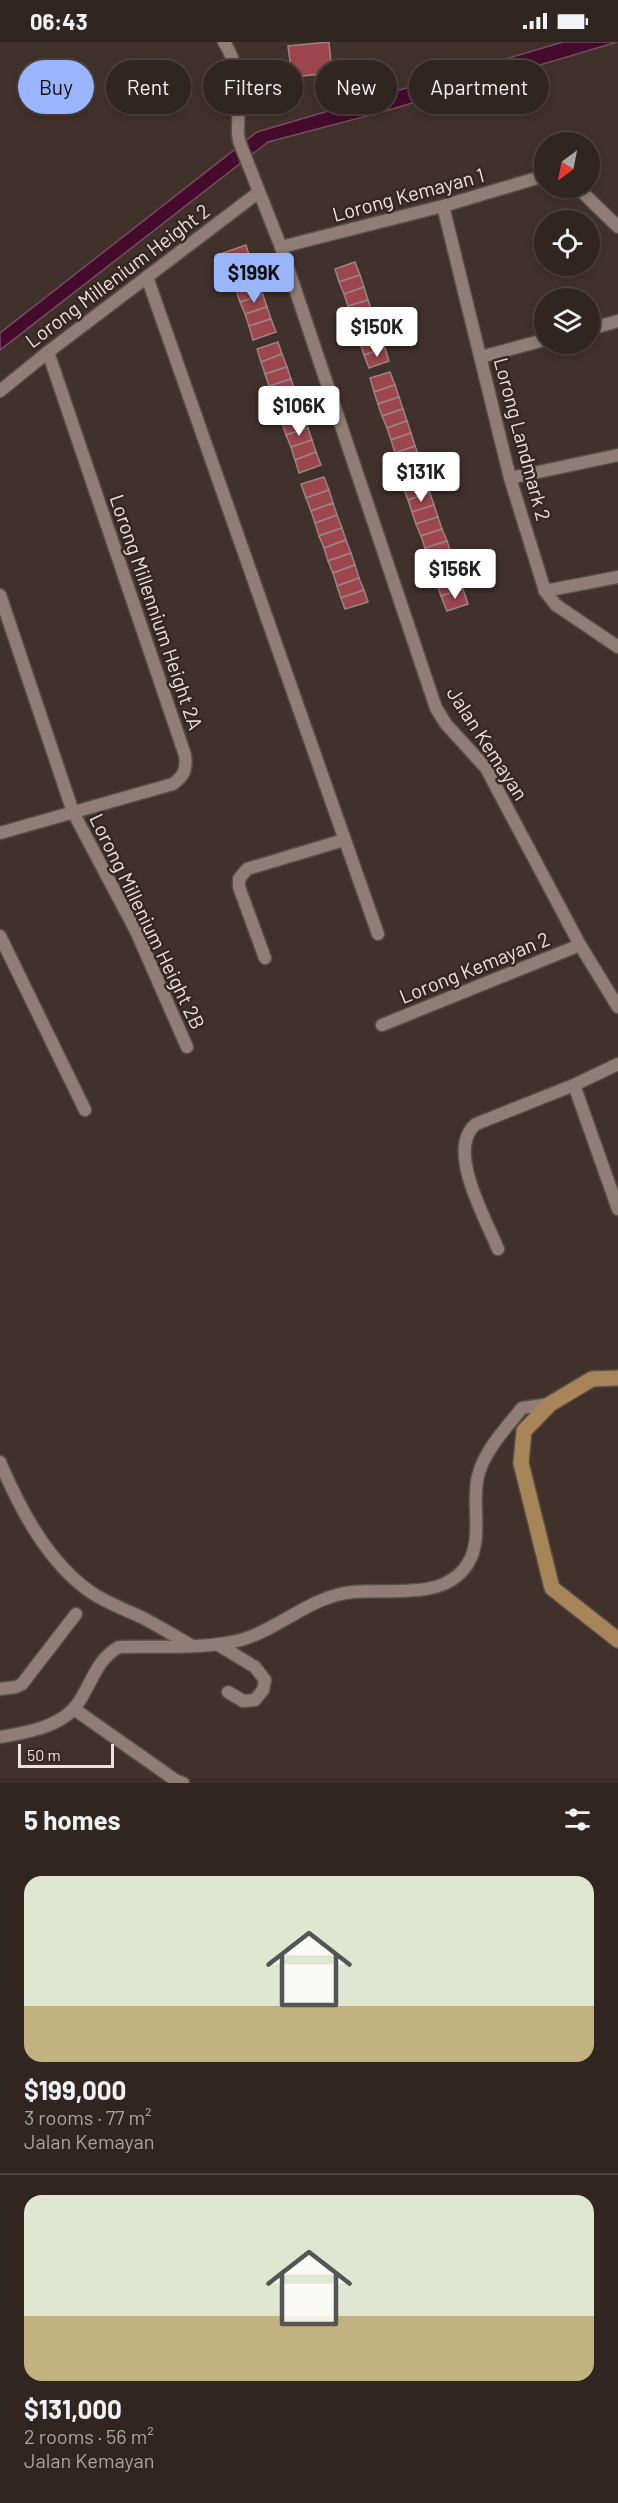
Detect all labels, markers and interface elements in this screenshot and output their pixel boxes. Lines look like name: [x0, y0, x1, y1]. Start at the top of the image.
text: 06:43: [30, 8, 88, 34]
chip: Buy: [18, 60, 94, 114]
chip: Rent: [106, 60, 191, 114]
chip: Filters: [203, 60, 303, 114]
chip: New: [315, 60, 397, 114]
chip: Apartment: [409, 60, 549, 114]
north arrow: [534, 132, 600, 198]
map controls: [534, 132, 600, 354]
street label: Lorong Kemayan 1: [330, 162, 486, 226]
street label: Lorong Millenium Height 2: [20, 198, 214, 352]
button: locate: [534, 210, 600, 276]
pin: $199K: [212, 253, 296, 304]
text: $199K: [228, 260, 280, 284]
button: layers: [534, 288, 600, 354]
pin: $150K: [335, 307, 419, 358]
text: $150K: [350, 314, 404, 338]
street label: Lorong Landmark 2: [490, 355, 556, 523]
pin: $106K: [257, 386, 341, 437]
text: $106K: [272, 393, 326, 417]
pin: $131K: [379, 452, 463, 503]
text: $131K: [397, 459, 445, 483]
street label: Lorong Millennium Height 2A: [105, 491, 209, 733]
pin: $156K: [413, 549, 497, 600]
text: $156K: [429, 556, 481, 580]
street label: Jalan Kemayan: [442, 682, 534, 804]
street label: Lorong Millenium Height 2B: [85, 809, 211, 1033]
street label: Lorong Kemayan 2: [395, 926, 553, 1008]
scale bar: [18, 1741, 114, 1768]
text: 50 m: [27, 1745, 61, 1764]
icon: filters: [561, 1803, 594, 1836]
text: 5 homes: [24, 1804, 121, 1835]
icon: home: [255, 1915, 363, 2023]
text: $199,000: [24, 2074, 126, 2105]
text: 3 rooms · 77 m²: [24, 2105, 152, 2129]
text: Jalan Kemayan: [24, 2129, 155, 2153]
icon: home: [255, 2234, 363, 2342]
text: $131,000: [24, 2393, 122, 2424]
text: 2 rooms · 56 m²: [24, 2424, 154, 2448]
text: Jalan Kemayan: [24, 2448, 155, 2472]

